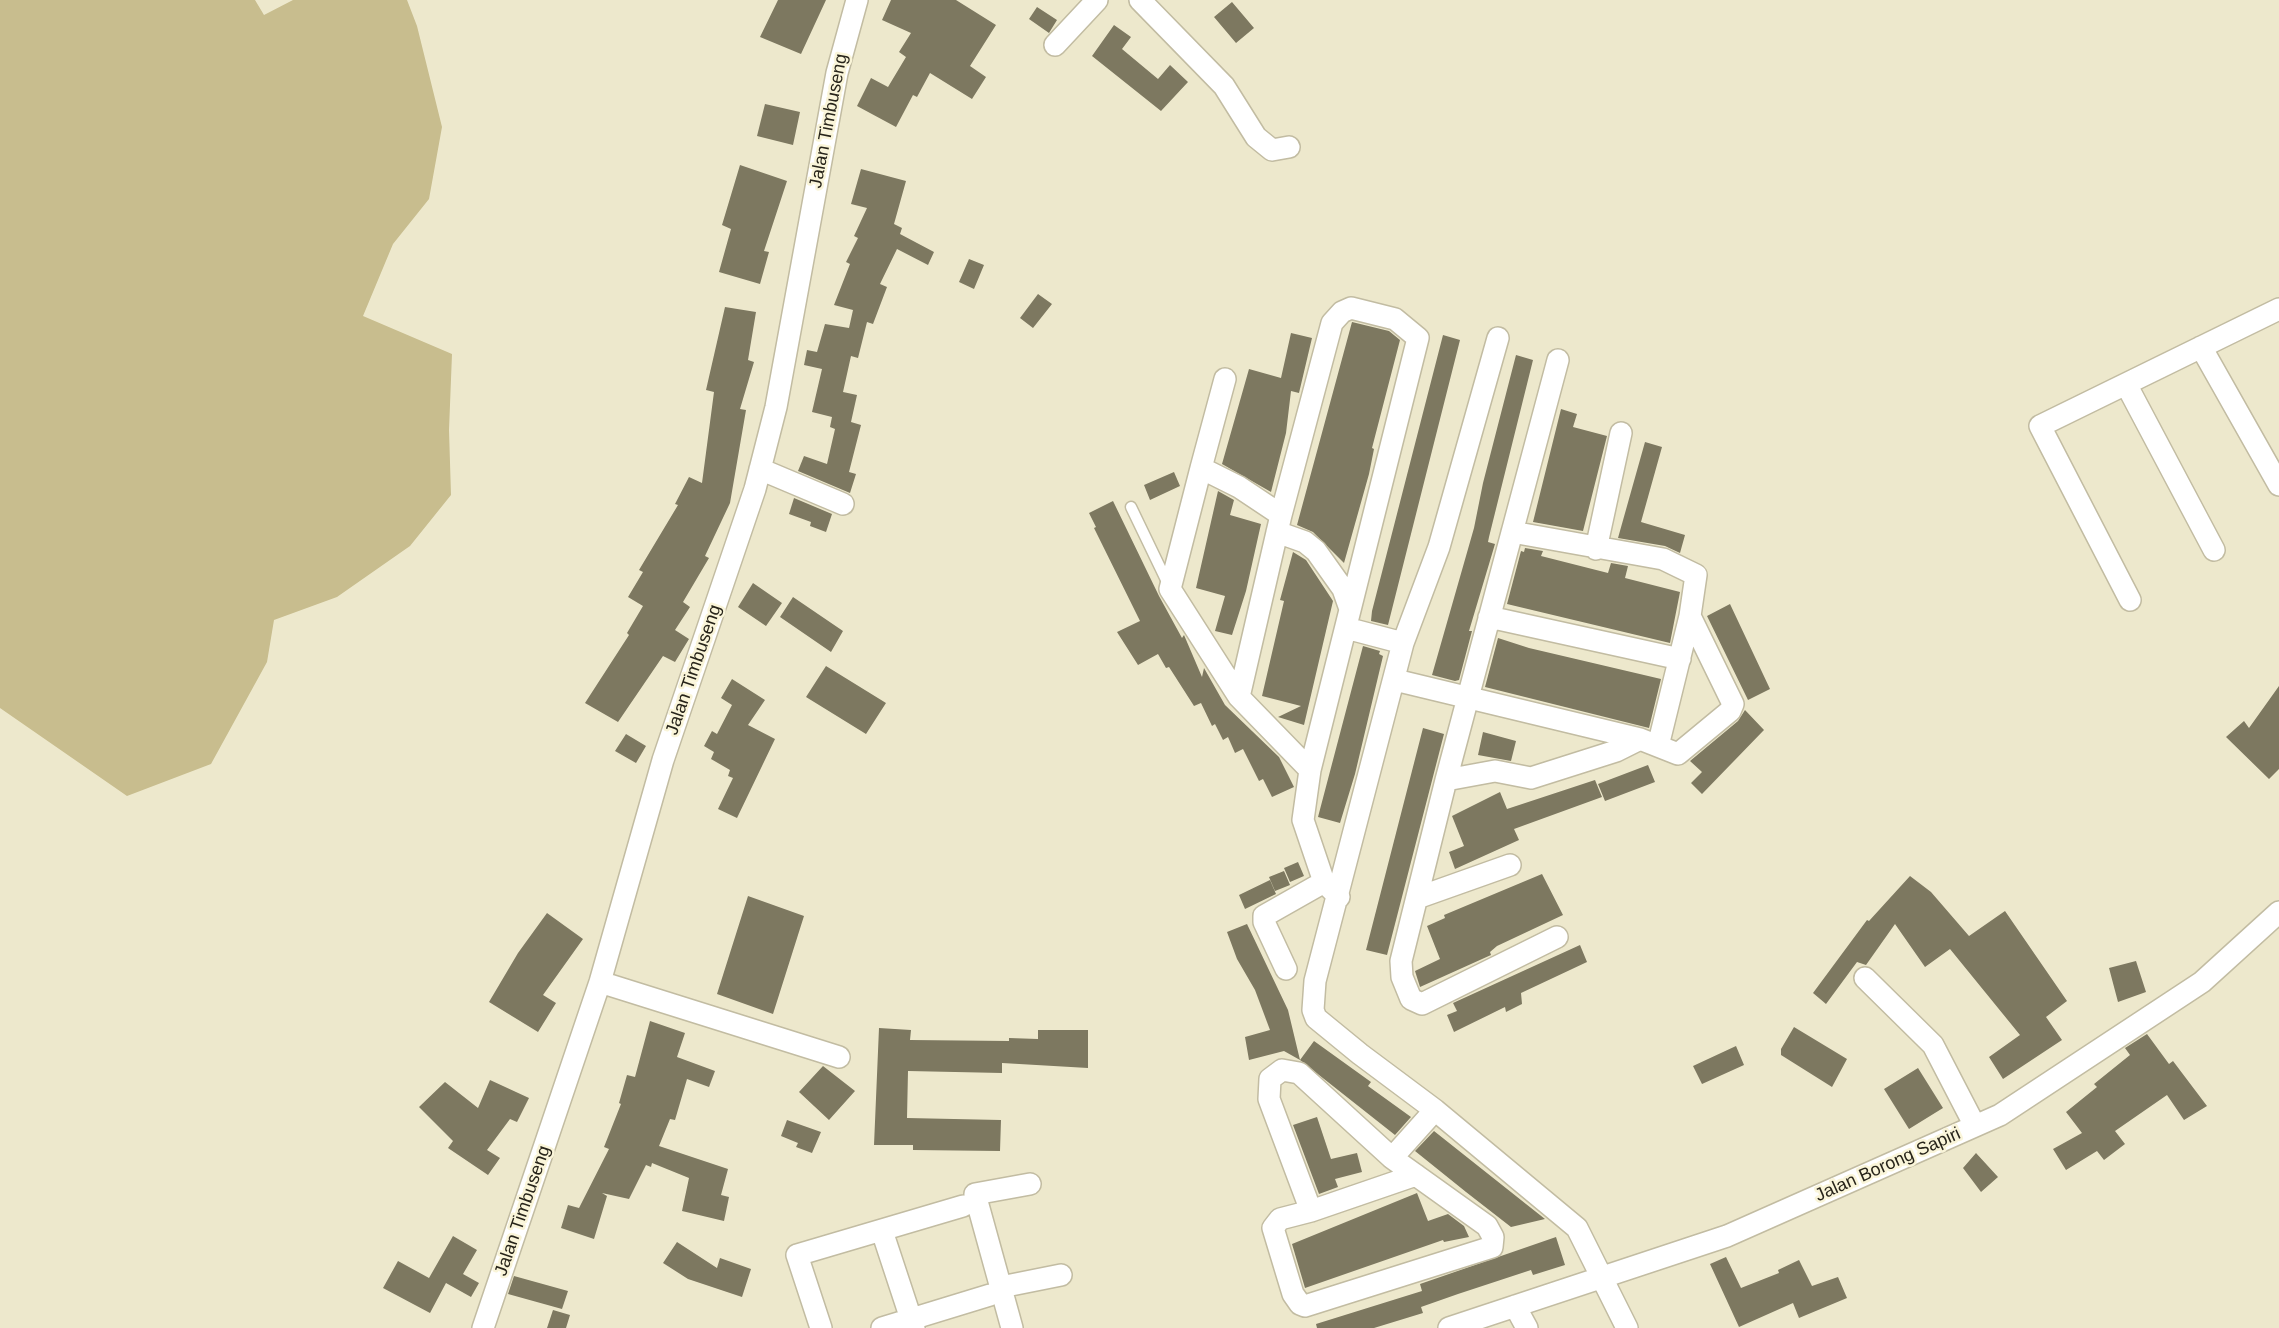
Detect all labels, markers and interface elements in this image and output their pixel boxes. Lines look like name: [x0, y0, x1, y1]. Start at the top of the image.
street label: Jalan Timbuseng: [805, 52, 853, 190]
street label: Jalan Timbuseng: [662, 602, 726, 738]
street label: Jalan Borong Sapiri: [1812, 1123, 1964, 1207]
street label: Jalan Timbuseng: [491, 1143, 555, 1279]

